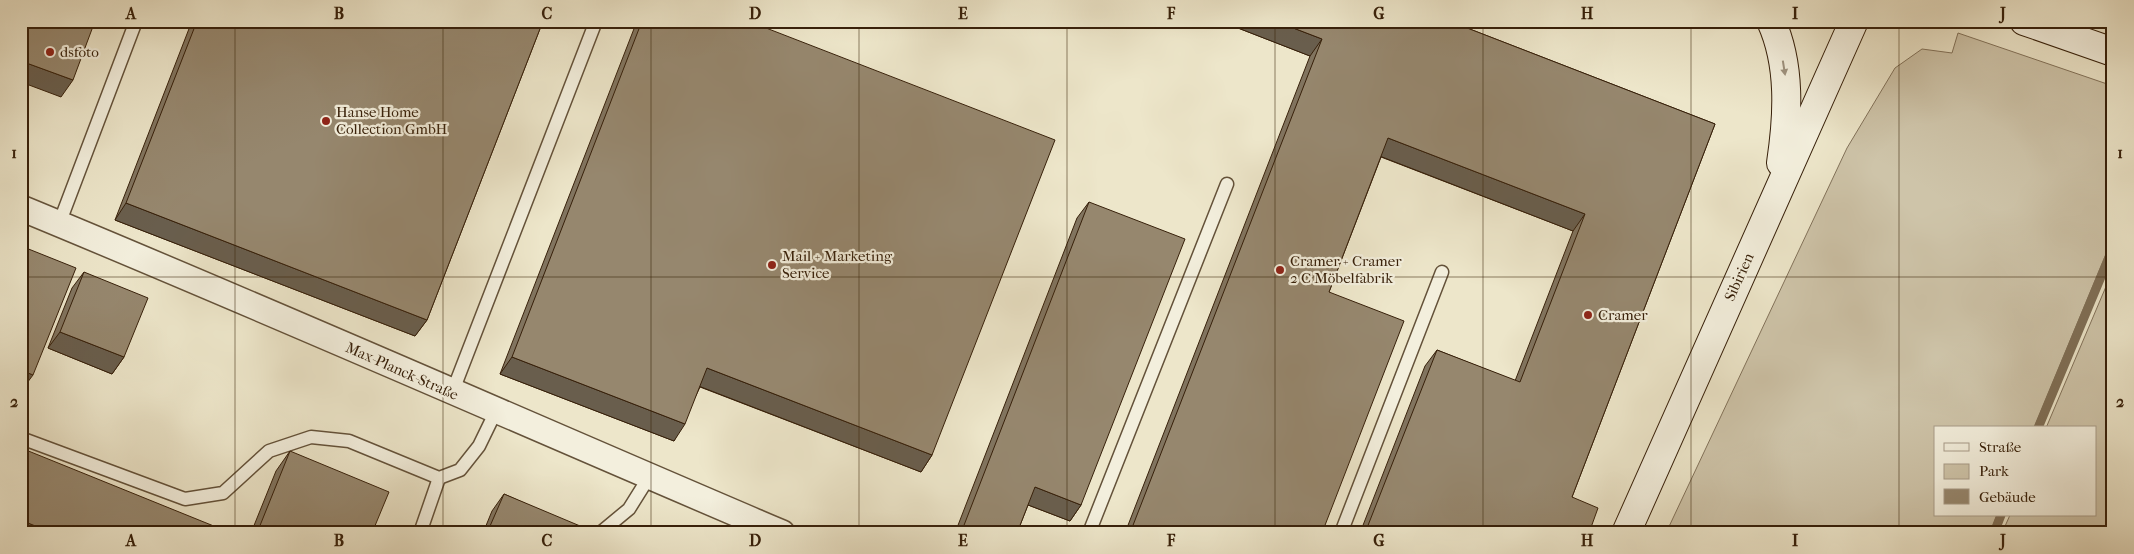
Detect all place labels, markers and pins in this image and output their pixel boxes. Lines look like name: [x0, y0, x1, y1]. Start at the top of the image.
place label: dsfoto: [60, 43, 99, 61]
marker: dsfoto: [44, 46, 56, 58]
place label: Hanse Home Collection GmbH: [336, 103, 448, 138]
marker: Hanse Home Collection GmbH: [320, 115, 332, 127]
place label: Mail + Marketing Service: [782, 247, 893, 282]
place label: Cramer + Cramer 2 C Möbelfabrik: [1290, 252, 1402, 287]
marker: Mail + Marketing Service: [766, 259, 778, 271]
marker: Cramer + Cramer 2 C Möbelfabrik: [1274, 264, 1286, 276]
place label: Cramer: [1598, 306, 1648, 324]
marker: Cramer: [1582, 309, 1594, 321]

